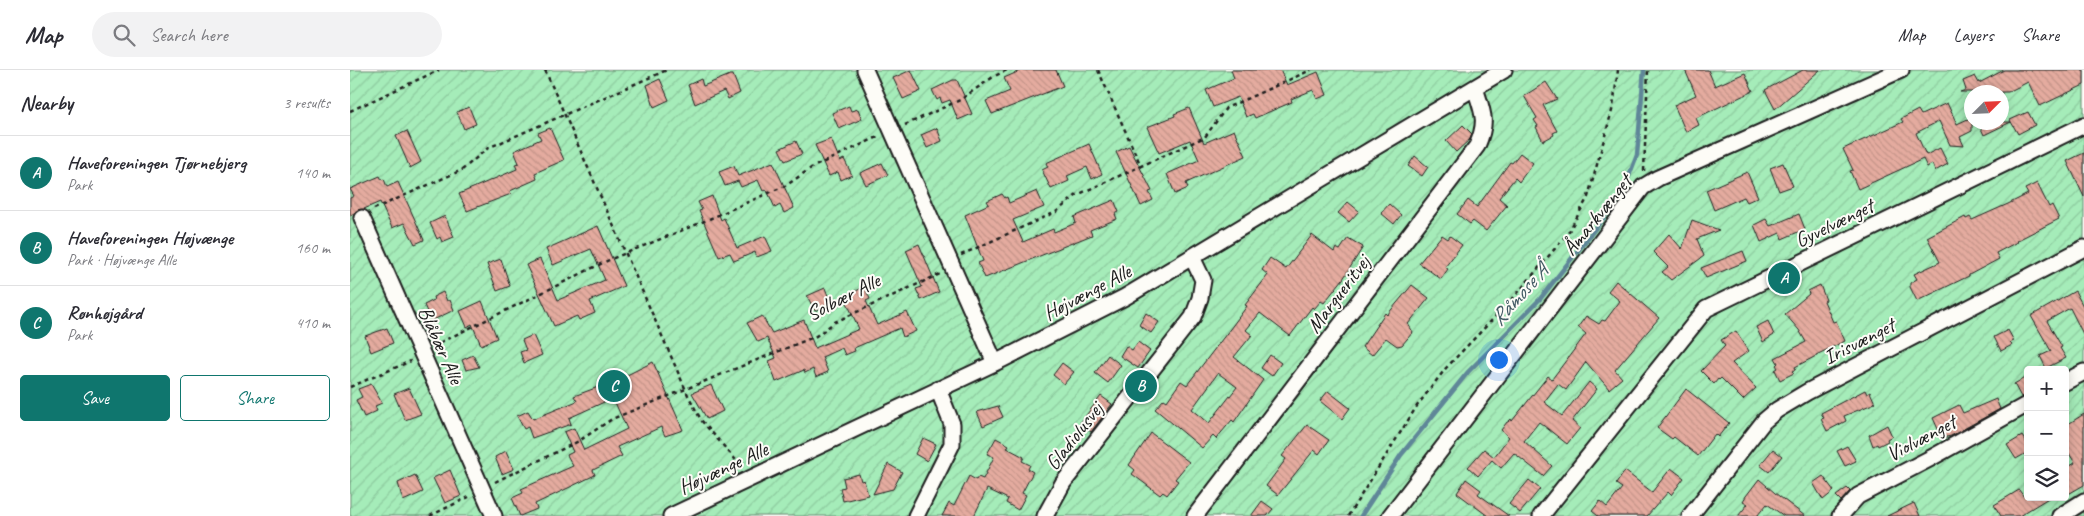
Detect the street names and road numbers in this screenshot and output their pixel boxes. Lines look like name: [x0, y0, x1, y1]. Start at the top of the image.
street label: Åmarkvænget: [1557, 167, 1639, 261]
street label: Gyvelvænget: [1790, 191, 1880, 253]
street label: Margueritvej: [1300, 248, 1377, 338]
street label: Højvænge Alle: [1039, 257, 1136, 326]
street label: Solbær Alle: [802, 266, 886, 327]
street label: Blåbær Alle: [412, 302, 470, 390]
street label: Irisvænget: [1819, 311, 1902, 370]
street label: Gladiolusvej: [1039, 395, 1110, 475]
street label: Violvænget: [1882, 408, 1963, 467]
street label: Højvænge Alle: [674, 435, 773, 500]

